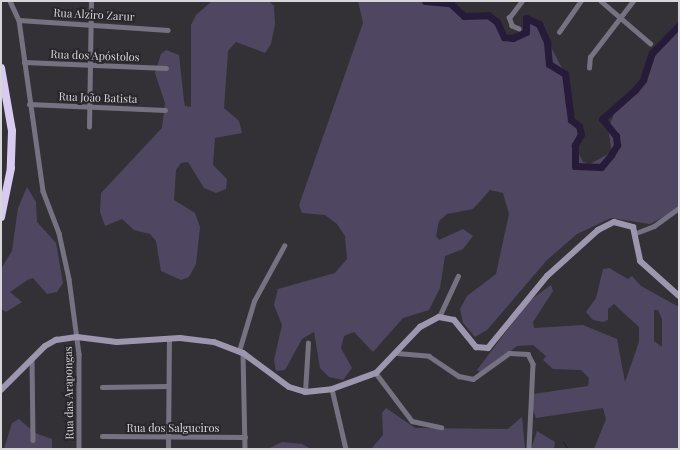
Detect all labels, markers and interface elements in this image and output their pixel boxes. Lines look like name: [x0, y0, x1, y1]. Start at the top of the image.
street label: Rua Alziro Zarur: [53, 6, 135, 24]
street label: Rua dos Apóstolos: [50, 48, 140, 64]
street label: Rua João Batista: [58, 90, 138, 106]
street label: Rua das Arapongas: [62, 346, 76, 440]
street label: Rua dos Salgueiros: [127, 421, 219, 435]

